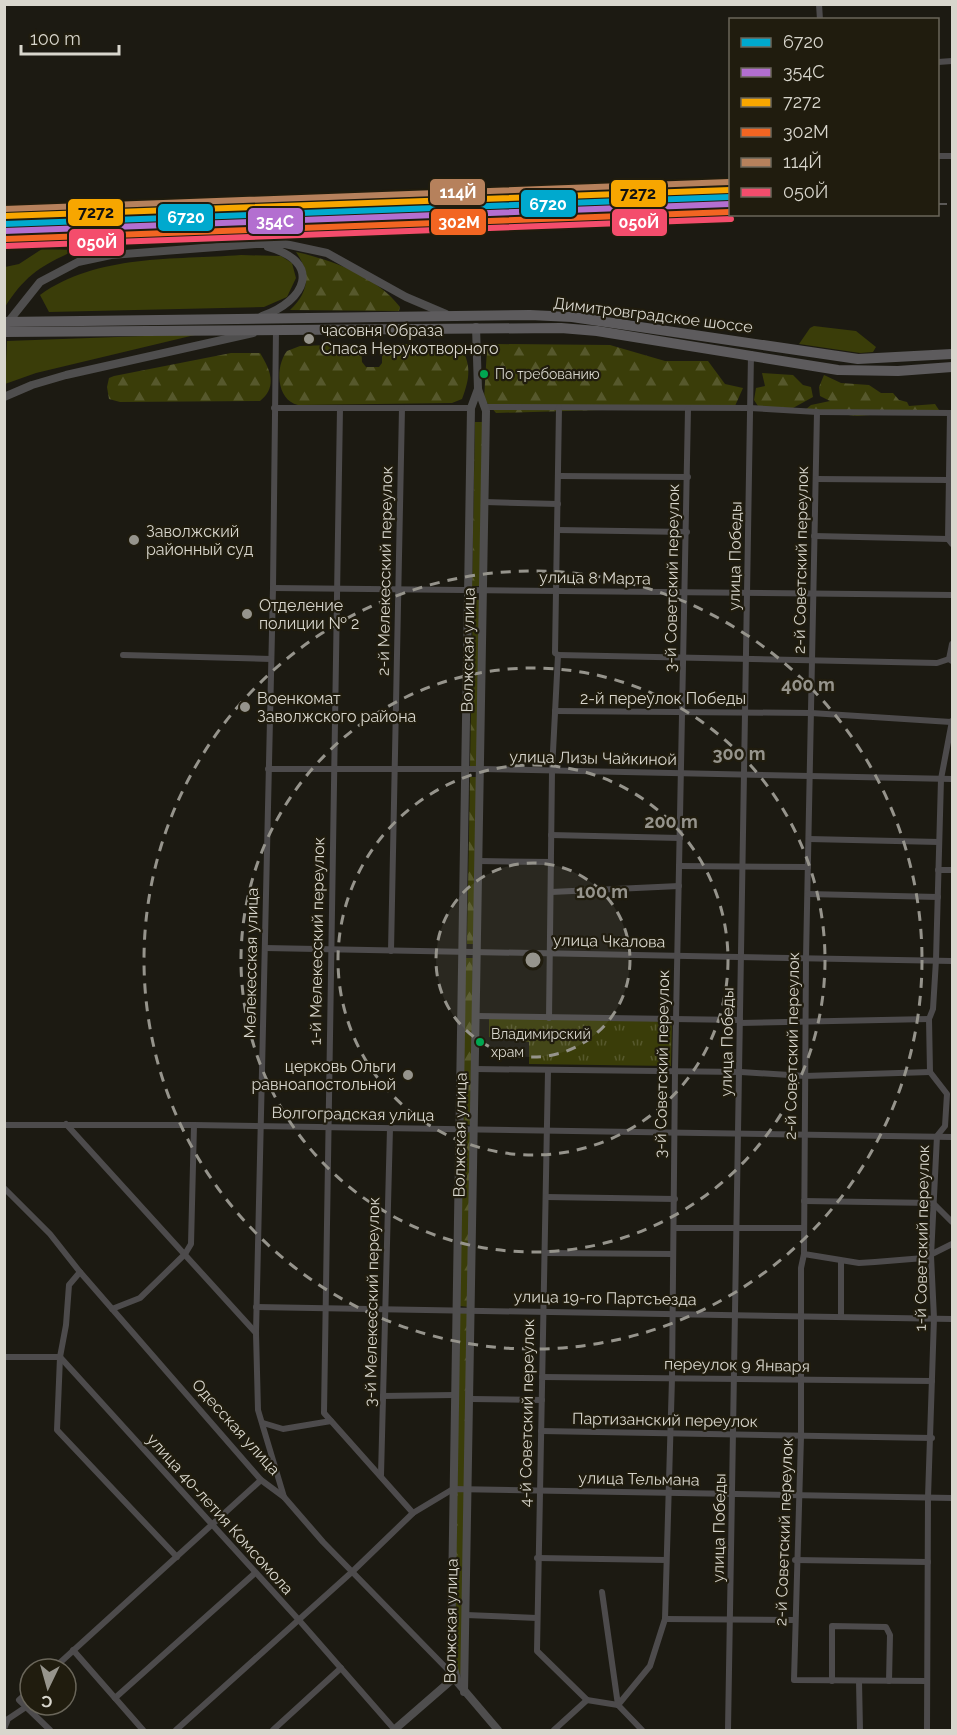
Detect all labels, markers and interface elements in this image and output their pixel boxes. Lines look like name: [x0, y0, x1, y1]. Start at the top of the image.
scale bar: [21, 18, 118, 56]
legend: [729, 18, 939, 216]
text: 100 m: [30, 28, 81, 49]
text: 6720: [783, 31, 824, 52]
text: 354С: [783, 61, 825, 82]
text: 7272: [783, 91, 821, 112]
text: 302М: [783, 121, 829, 142]
text: 114Й: [783, 151, 822, 172]
line badge: 114Й: [429, 178, 486, 206]
line badge: 7272: [610, 179, 667, 208]
text: 050Й: [783, 181, 829, 202]
text: 114Й: [439, 183, 477, 202]
text: 7272: [620, 184, 656, 203]
line badge: 6720: [520, 189, 577, 218]
text: 6720: [529, 195, 567, 214]
line badge: 7272: [67, 198, 124, 227]
text: 7272: [78, 203, 114, 222]
line badge: 6720: [157, 203, 214, 232]
line badge: 354С: [247, 207, 304, 235]
text: 6720: [167, 208, 205, 227]
line badge: 302М: [430, 208, 487, 236]
line badge: 050Й: [611, 208, 668, 237]
text: 354С: [256, 212, 294, 231]
text: 302М: [438, 213, 480, 232]
text: 050Й: [619, 213, 659, 232]
line badge: 050Й: [68, 228, 125, 257]
text: 050Й: [77, 233, 117, 252]
street label: Димитровградское шоссе: [552, 293, 754, 337]
place label: часовня Образа Спаса Нерукотворного: [321, 321, 499, 358]
marker: часовня Образа Спаса Нерукотворного: [302, 332, 316, 346]
place label: По требованию: [495, 366, 600, 382]
marker: По требованию: [478, 368, 490, 380]
street label: 2-й Мелекесский переулок: [374, 466, 396, 676]
street label: 2-й Советский переулок: [790, 466, 812, 654]
street label: 3-й Советский переулок: [661, 484, 683, 672]
street label: улица Победы: [725, 501, 745, 611]
place label: Заволжский районный суд: [146, 522, 253, 559]
marker: Заволжский районный суд: [127, 533, 141, 547]
street label: улица 8 Марта: [539, 568, 651, 588]
street label: Волжская улица: [457, 587, 479, 713]
place label: Отделение полиции № 2: [259, 596, 359, 633]
marker: Отделение полиции № 2: [240, 607, 254, 621]
text: 400 m: [781, 674, 835, 695]
place label: Военкомат Заволжского района: [257, 689, 416, 726]
street label: 2-й переулок Победы: [580, 689, 746, 708]
marker: Военкомат Заволжского района: [238, 700, 252, 714]
text: 300 m: [712, 743, 766, 764]
street label: улица Лизы Чайкиной: [509, 747, 677, 769]
text: 200 m: [644, 811, 698, 832]
street label: 1-й Мелекесский переулок: [306, 837, 328, 1045]
text: 100 m: [576, 881, 628, 902]
street label: Мелекесская улица: [240, 887, 262, 1039]
street label: улица Чкалова: [553, 931, 665, 951]
centre of rings: [523, 950, 543, 970]
street label: 2-й Советский переулок: [781, 952, 803, 1140]
street label: 3-й Советский переулок: [651, 970, 673, 1158]
street label: улица Победы: [717, 987, 737, 1097]
place label: Владимирский храм: [491, 1026, 591, 1060]
marker: Владимирский храм: [474, 1036, 486, 1048]
place label: церковь Ольги равноапостольной: [251, 1057, 396, 1094]
marker: церковь Ольги равноапостольной: [401, 1068, 415, 1082]
street label: Волжская улица: [449, 1072, 471, 1198]
street label: Волгоградская улица: [272, 1103, 434, 1125]
street label: 1-й Советский переулок: [911, 1145, 933, 1331]
street label: 3-й Мелекесский переулок: [361, 1197, 383, 1407]
street label: улица 19-го Партсъезда: [513, 1287, 697, 1309]
street label: 4-й Советский переулок: [516, 1319, 538, 1507]
street label: переулок 9 Января: [664, 1354, 810, 1376]
street label: Одесская улица: [188, 1375, 284, 1479]
street label: Партизанский переулок: [572, 1409, 758, 1431]
street label: улица 40-летия Комсомола: [143, 1430, 297, 1598]
street label: 2-й Советский переулок: [771, 1438, 797, 1626]
street label: улица Тельмана: [578, 1468, 700, 1490]
street label: улица Победы: [709, 1473, 729, 1583]
street label: Волжская улица: [440, 1558, 462, 1684]
north arrow: [18, 1657, 78, 1717]
text: С: [40, 1692, 53, 1711]

